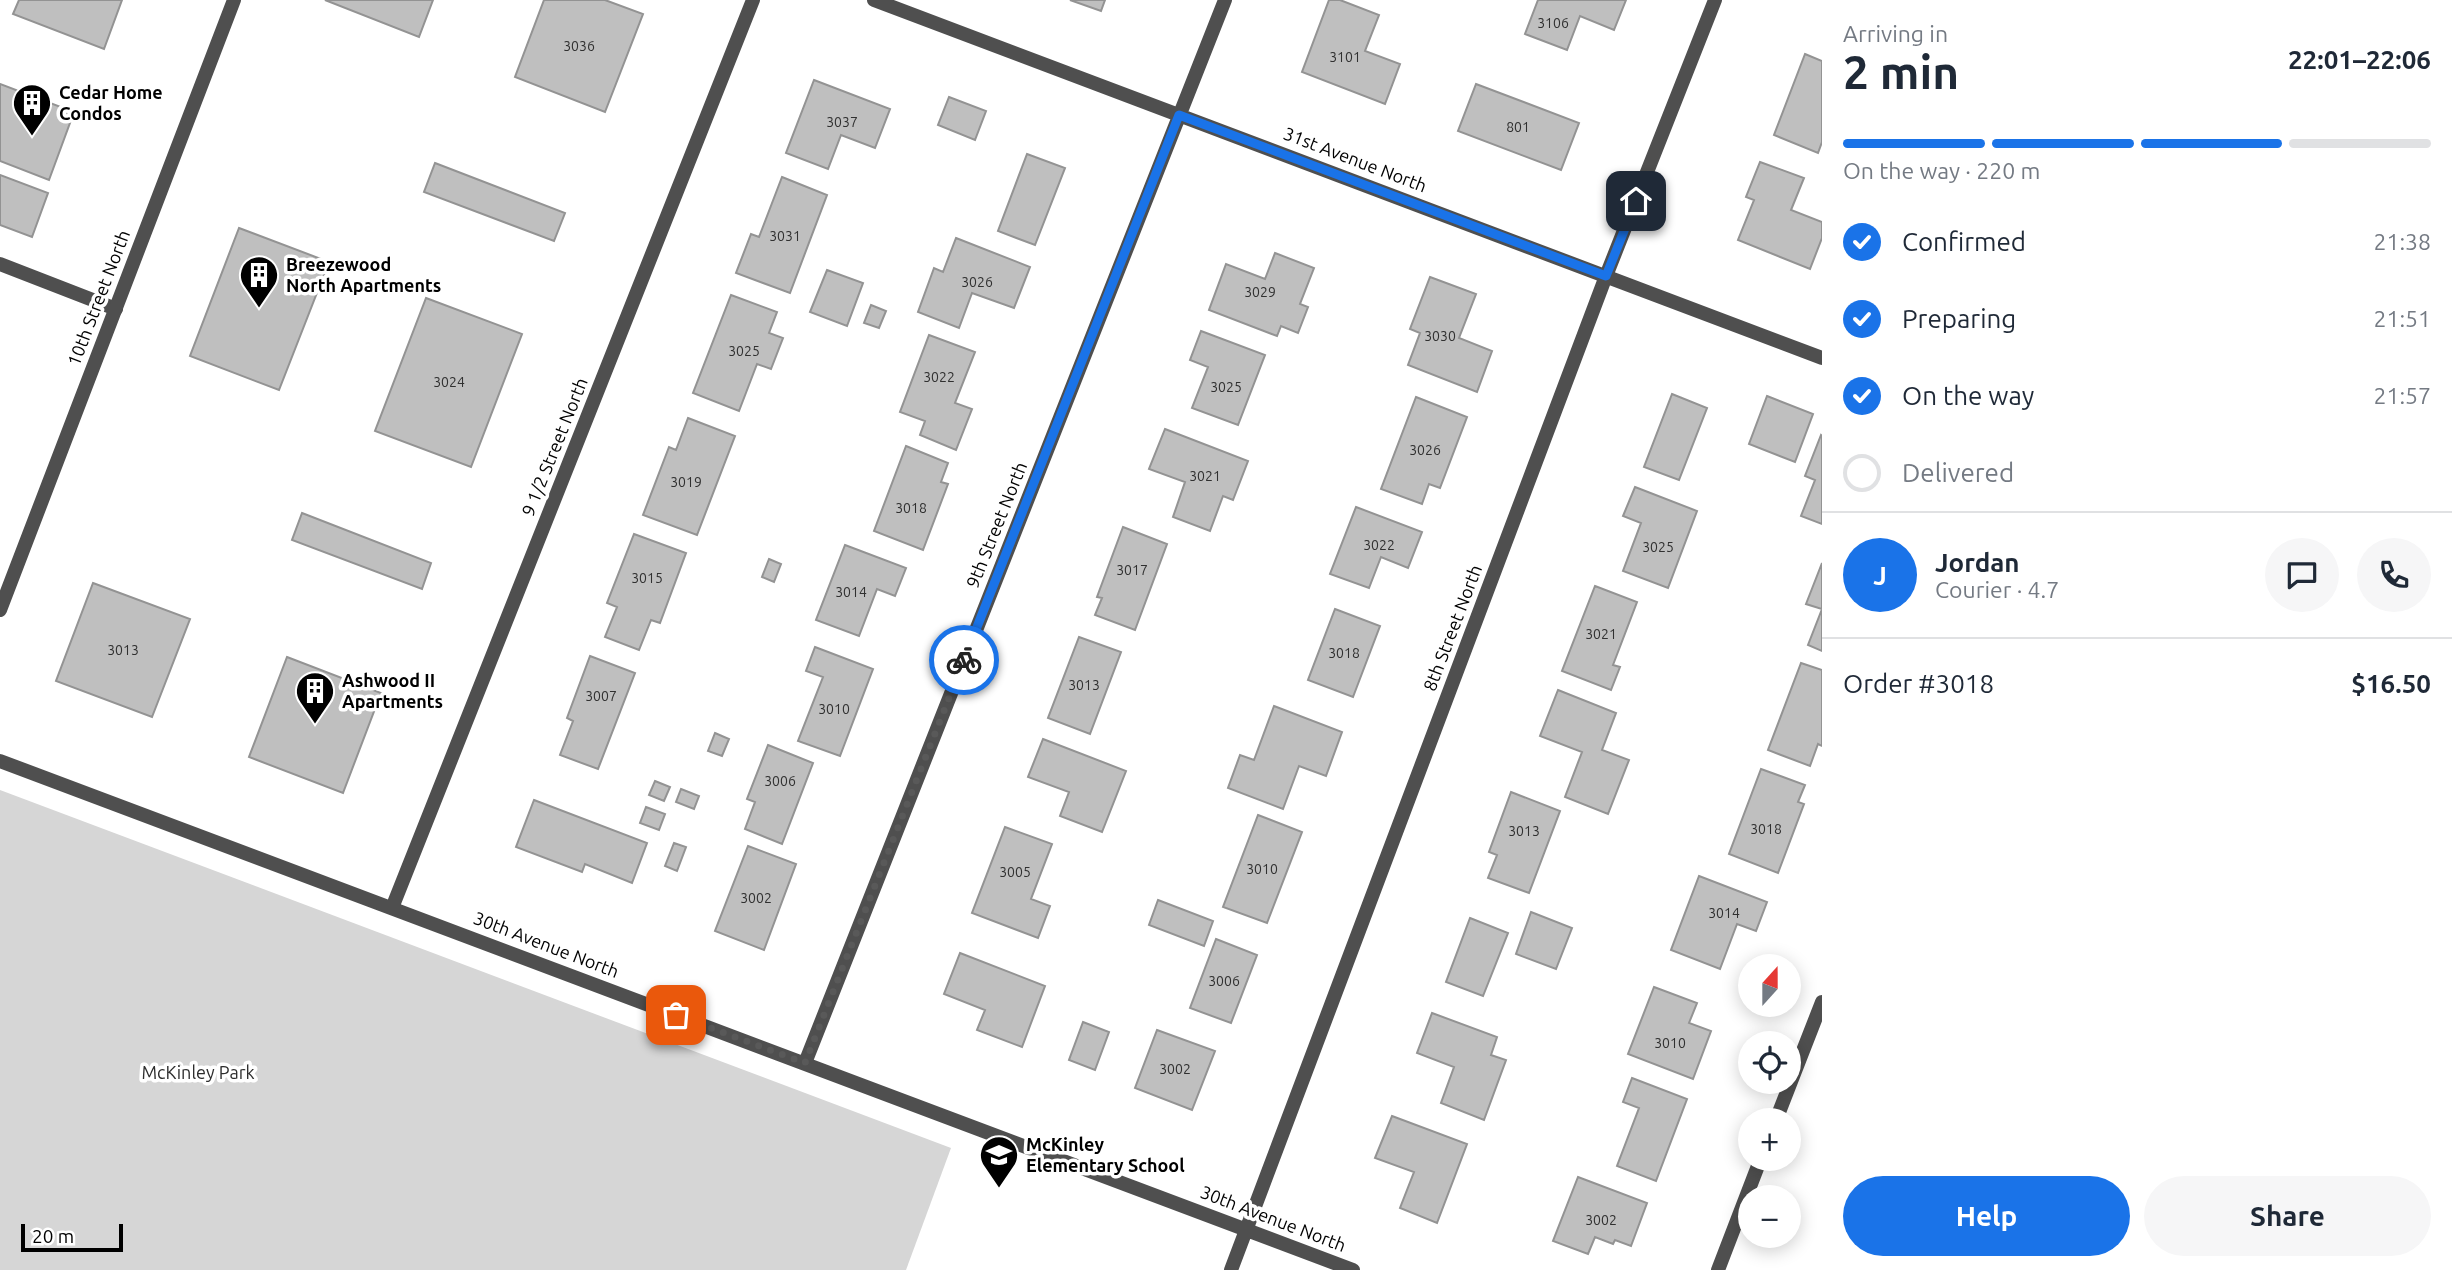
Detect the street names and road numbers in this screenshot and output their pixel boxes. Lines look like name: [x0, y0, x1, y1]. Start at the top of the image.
street label: 31st Avenue North: [1281, 123, 1430, 196]
street label: 10th Street North: [63, 227, 133, 368]
street label: 9 1/2 Street North: [517, 375, 591, 519]
street label: 9th Street North: [962, 459, 1030, 590]
street label: 8th Street North: [1419, 562, 1485, 694]
street label: 30th Avenue North: [471, 907, 622, 981]
street label: 30th Avenue North: [1198, 1181, 1349, 1255]

